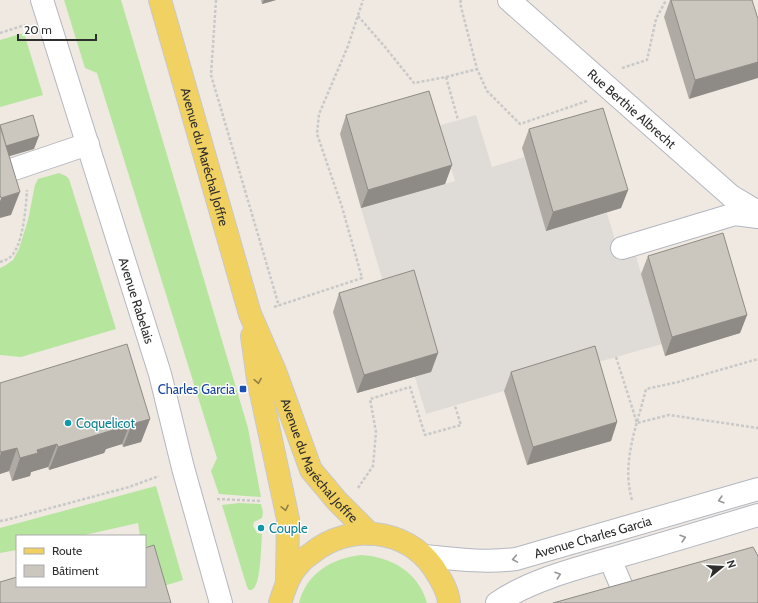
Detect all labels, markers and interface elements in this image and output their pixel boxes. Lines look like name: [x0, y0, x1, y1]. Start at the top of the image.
scale bar: [18, 16, 96, 42]
text: 20 m: [24, 22, 52, 37]
street label: Rue Berthie Albrecht: [584, 65, 680, 152]
street label: Avenue du Maréchal Joffre: [177, 86, 232, 228]
street label: Avenue Rabelais: [116, 255, 158, 346]
one-way arrow: [254, 378, 262, 384]
place label: Charles Garcia: [158, 381, 236, 397]
marker: Charles Garcia: [238, 384, 248, 394]
street label: Avenue du Maréchal Joffre: [278, 396, 362, 526]
place label: Coquelicot: [76, 415, 135, 431]
marker: Coquelicot: [63, 418, 73, 428]
one-way arrow: [717, 495, 724, 504]
one-way arrow: [281, 505, 289, 511]
street label: Avenue Charles Garcia: [532, 512, 654, 561]
place label: Couple: [269, 520, 308, 536]
marker: Couple: [256, 523, 266, 533]
one-way arrow: [679, 534, 686, 543]
legend: [16, 535, 146, 587]
text: Route: [52, 543, 82, 558]
north arrow: [702, 547, 742, 587]
one-way arrow: [512, 554, 518, 563]
text: N: [724, 558, 739, 570]
text: Bâtiment: [52, 563, 99, 578]
one-way arrow: [555, 572, 562, 580]

